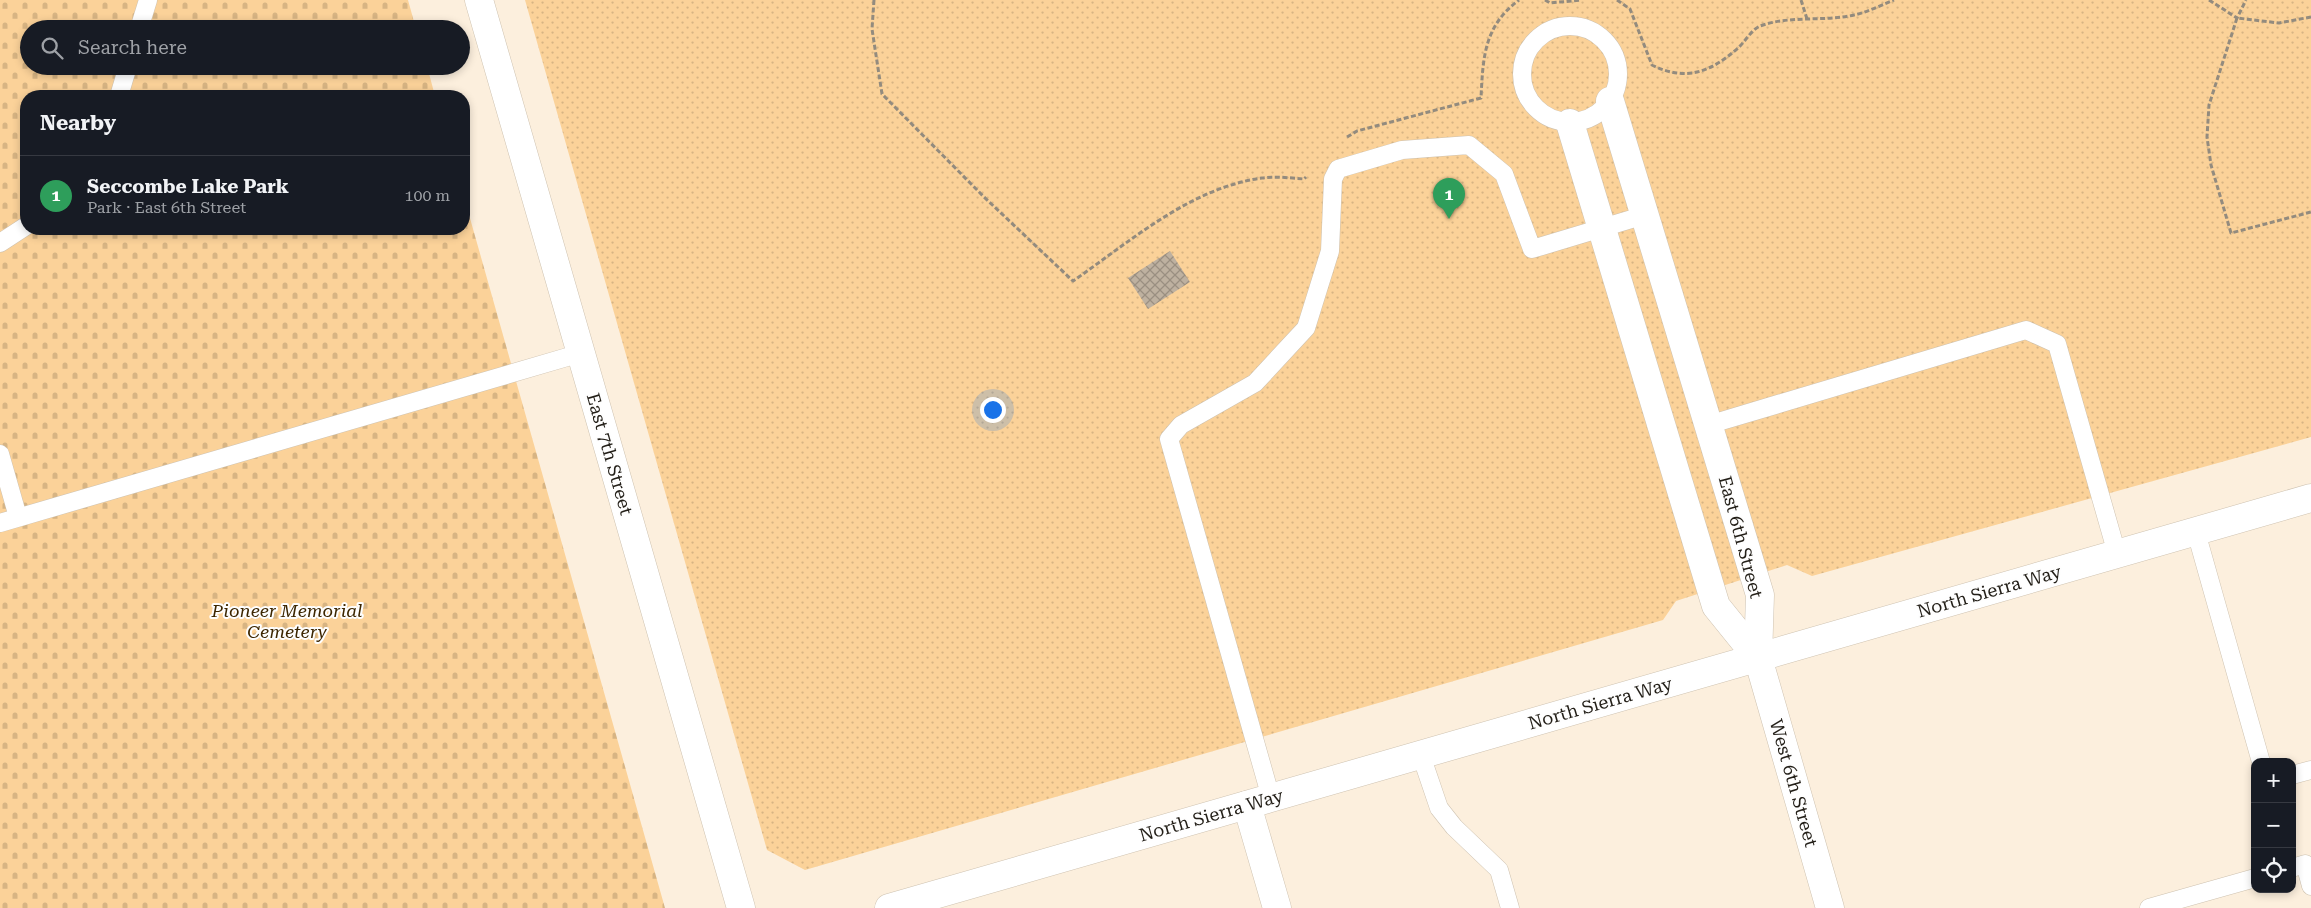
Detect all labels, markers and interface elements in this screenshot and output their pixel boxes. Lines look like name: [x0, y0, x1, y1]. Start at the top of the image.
search box: [20, 20, 470, 75]
icon: search: [38, 34, 66, 62]
text: Search here: [78, 36, 187, 59]
text: Nearby: [40, 111, 116, 135]
text: Seccombe Lake Park: [87, 175, 289, 198]
pin: 1: [1433, 178, 1465, 219]
text: 1: [52, 186, 60, 205]
text: 100 m: [404, 186, 450, 205]
text: Park · East 6th Street: [87, 198, 246, 217]
street label: East 7th Street: [583, 391, 638, 518]
your location: [980, 397, 1006, 423]
street label: East 6th Street: [1715, 474, 1767, 601]
street label: North Sierra Way: [1914, 560, 2064, 622]
park label: Pioneer Memorial Cemetery: [211, 600, 362, 642]
street label: North Sierra Way: [1525, 672, 1675, 734]
street label: West 6th Street: [1766, 717, 1822, 850]
map controls: [2251, 758, 2296, 893]
button: +: [2251, 758, 2296, 803]
street label: North Sierra Way: [1136, 784, 1286, 846]
button: −: [2251, 803, 2296, 848]
button: locate: [2251, 848, 2296, 893]

